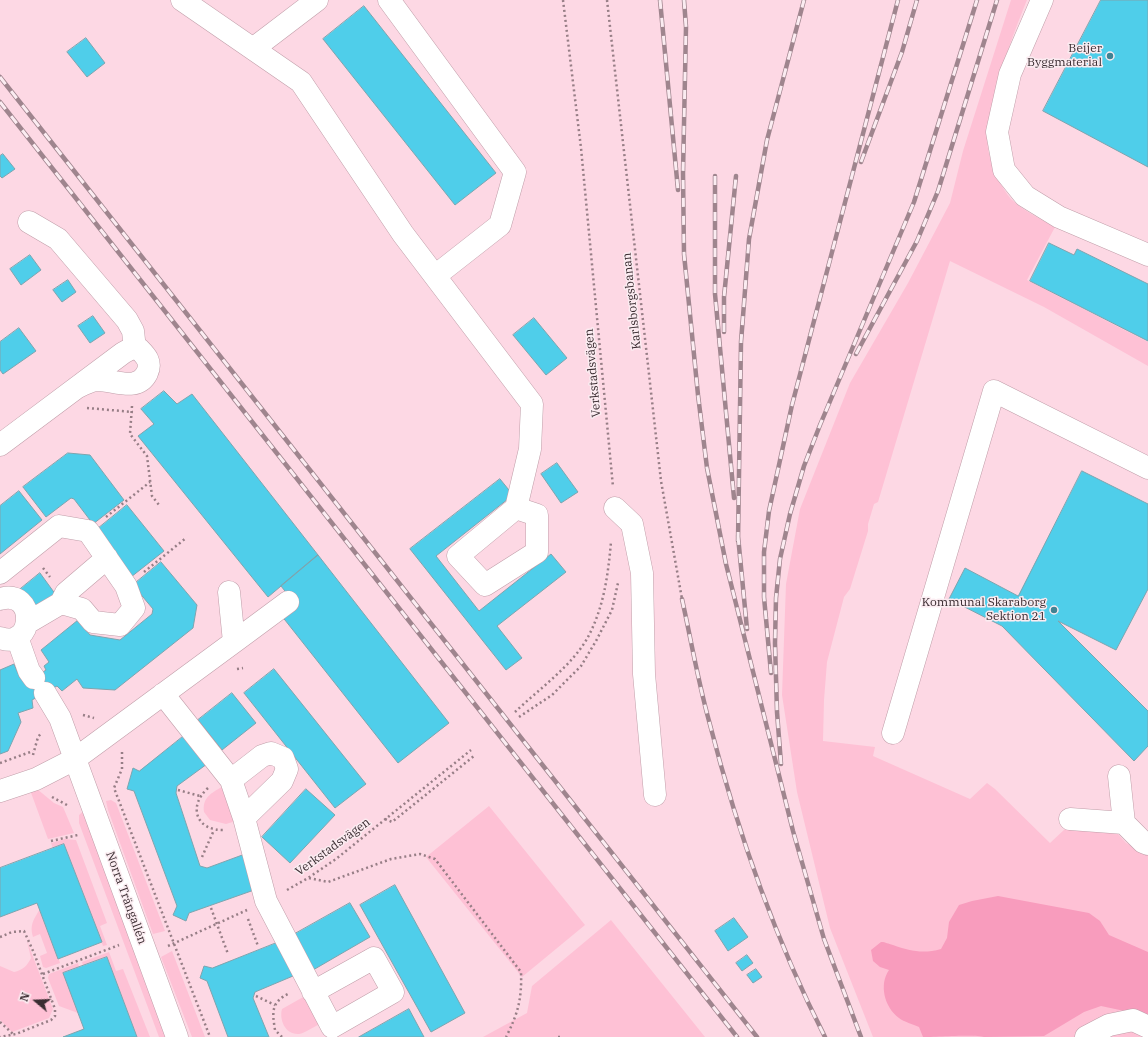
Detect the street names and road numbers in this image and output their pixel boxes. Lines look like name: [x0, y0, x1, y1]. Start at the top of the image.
street label: Karlsborgsbanan: [620, 252, 644, 350]
street label: Verkstadsvägen: [582, 328, 604, 418]
street label: Verkstadsvägen: [293, 815, 373, 879]
street label: Norra Trängallén: [103, 850, 149, 946]

